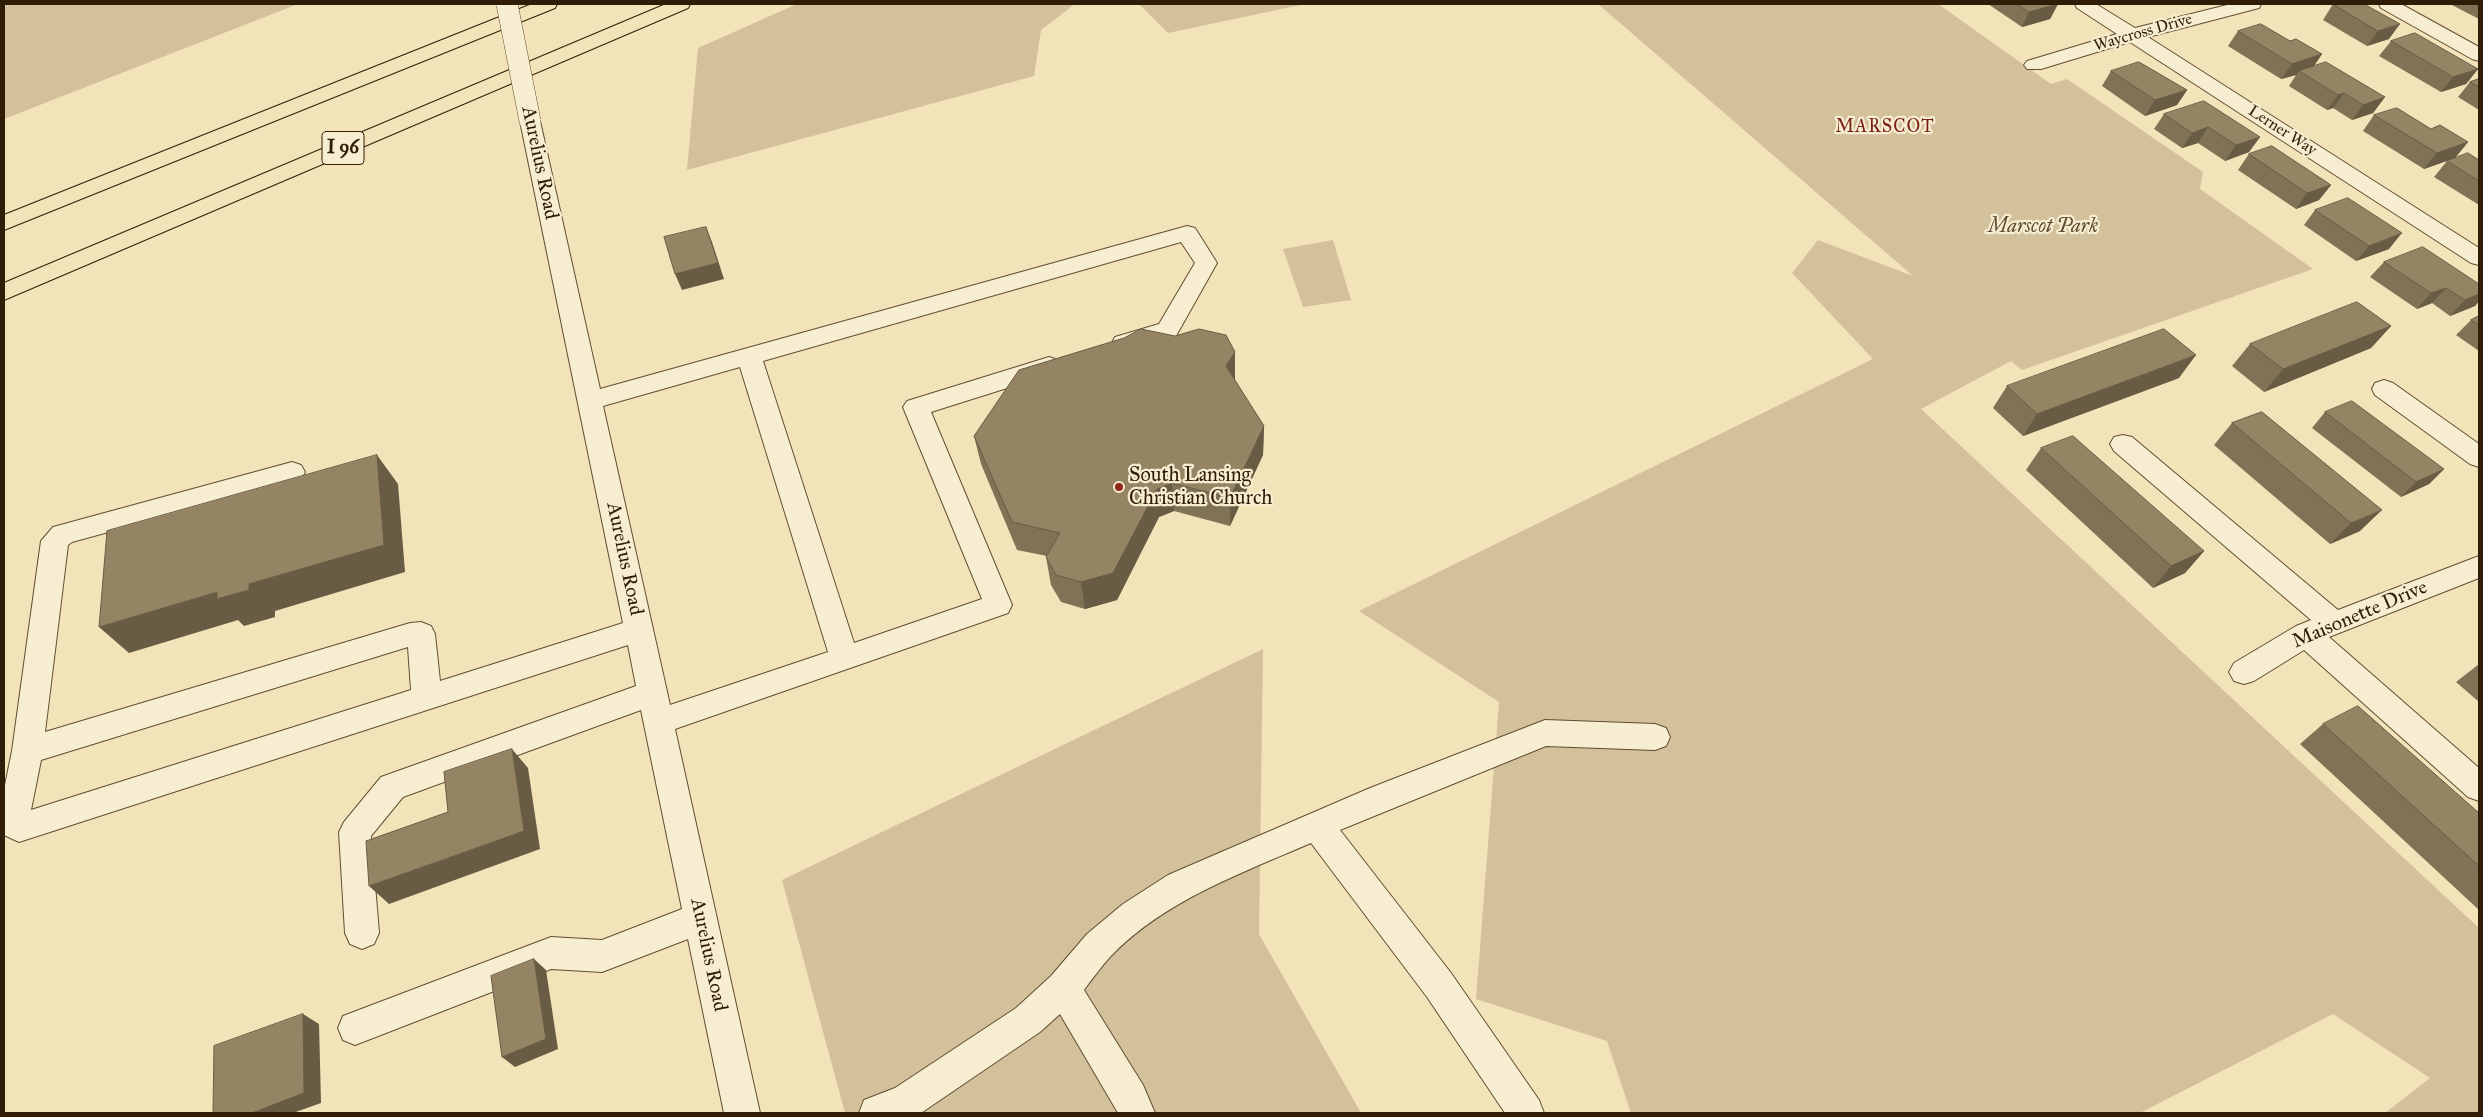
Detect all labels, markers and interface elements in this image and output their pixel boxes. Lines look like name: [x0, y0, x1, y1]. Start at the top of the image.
street label: Waycross Drive: [2092, 10, 2194, 56]
street label: Lerner Way: [2244, 102, 2320, 160]
street label: Aurelius Road: [515, 104, 563, 222]
district label: MARSCOT: [1835, 117, 1935, 139]
road number: I 96: [322, 132, 364, 164]
park label: Marscot Park: [1988, 215, 2098, 239]
place label: South Lansing Christian Church: [1129, 464, 1272, 511]
marker: South Lansing Christian Church: [1113, 481, 1125, 493]
street label: Aurelius Road: [600, 500, 648, 618]
street label: Maisonette Drive: [2289, 576, 2431, 654]
street label: Aurelius Road: [684, 896, 732, 1014]

